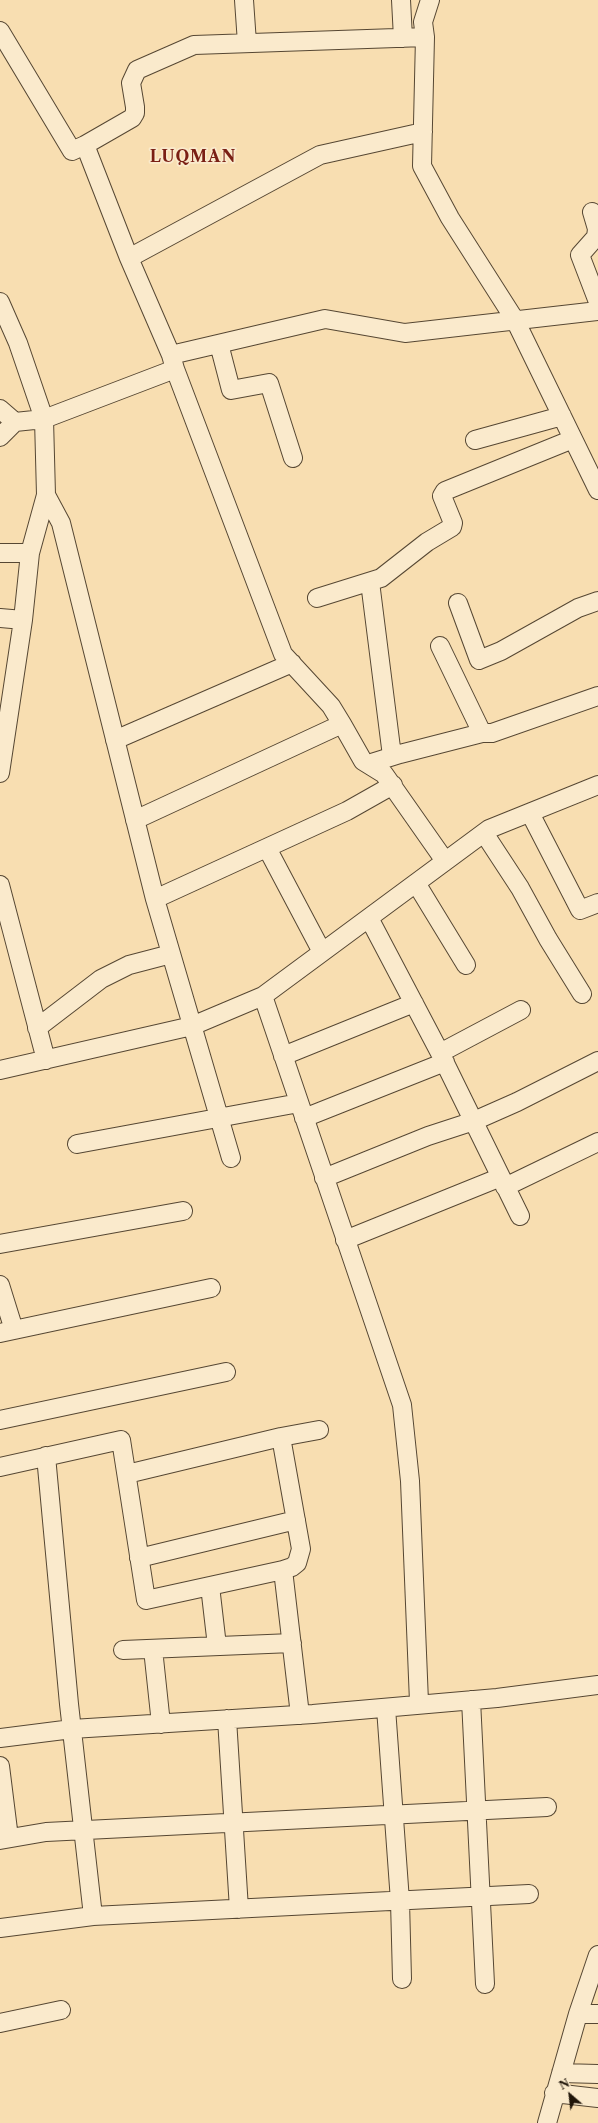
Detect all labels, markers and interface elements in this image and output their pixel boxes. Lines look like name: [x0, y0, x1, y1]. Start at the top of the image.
district label: LUQMAN: [150, 147, 236, 167]
north arrow: [550, 2075, 590, 2115]
text: N: [557, 2076, 572, 2093]

